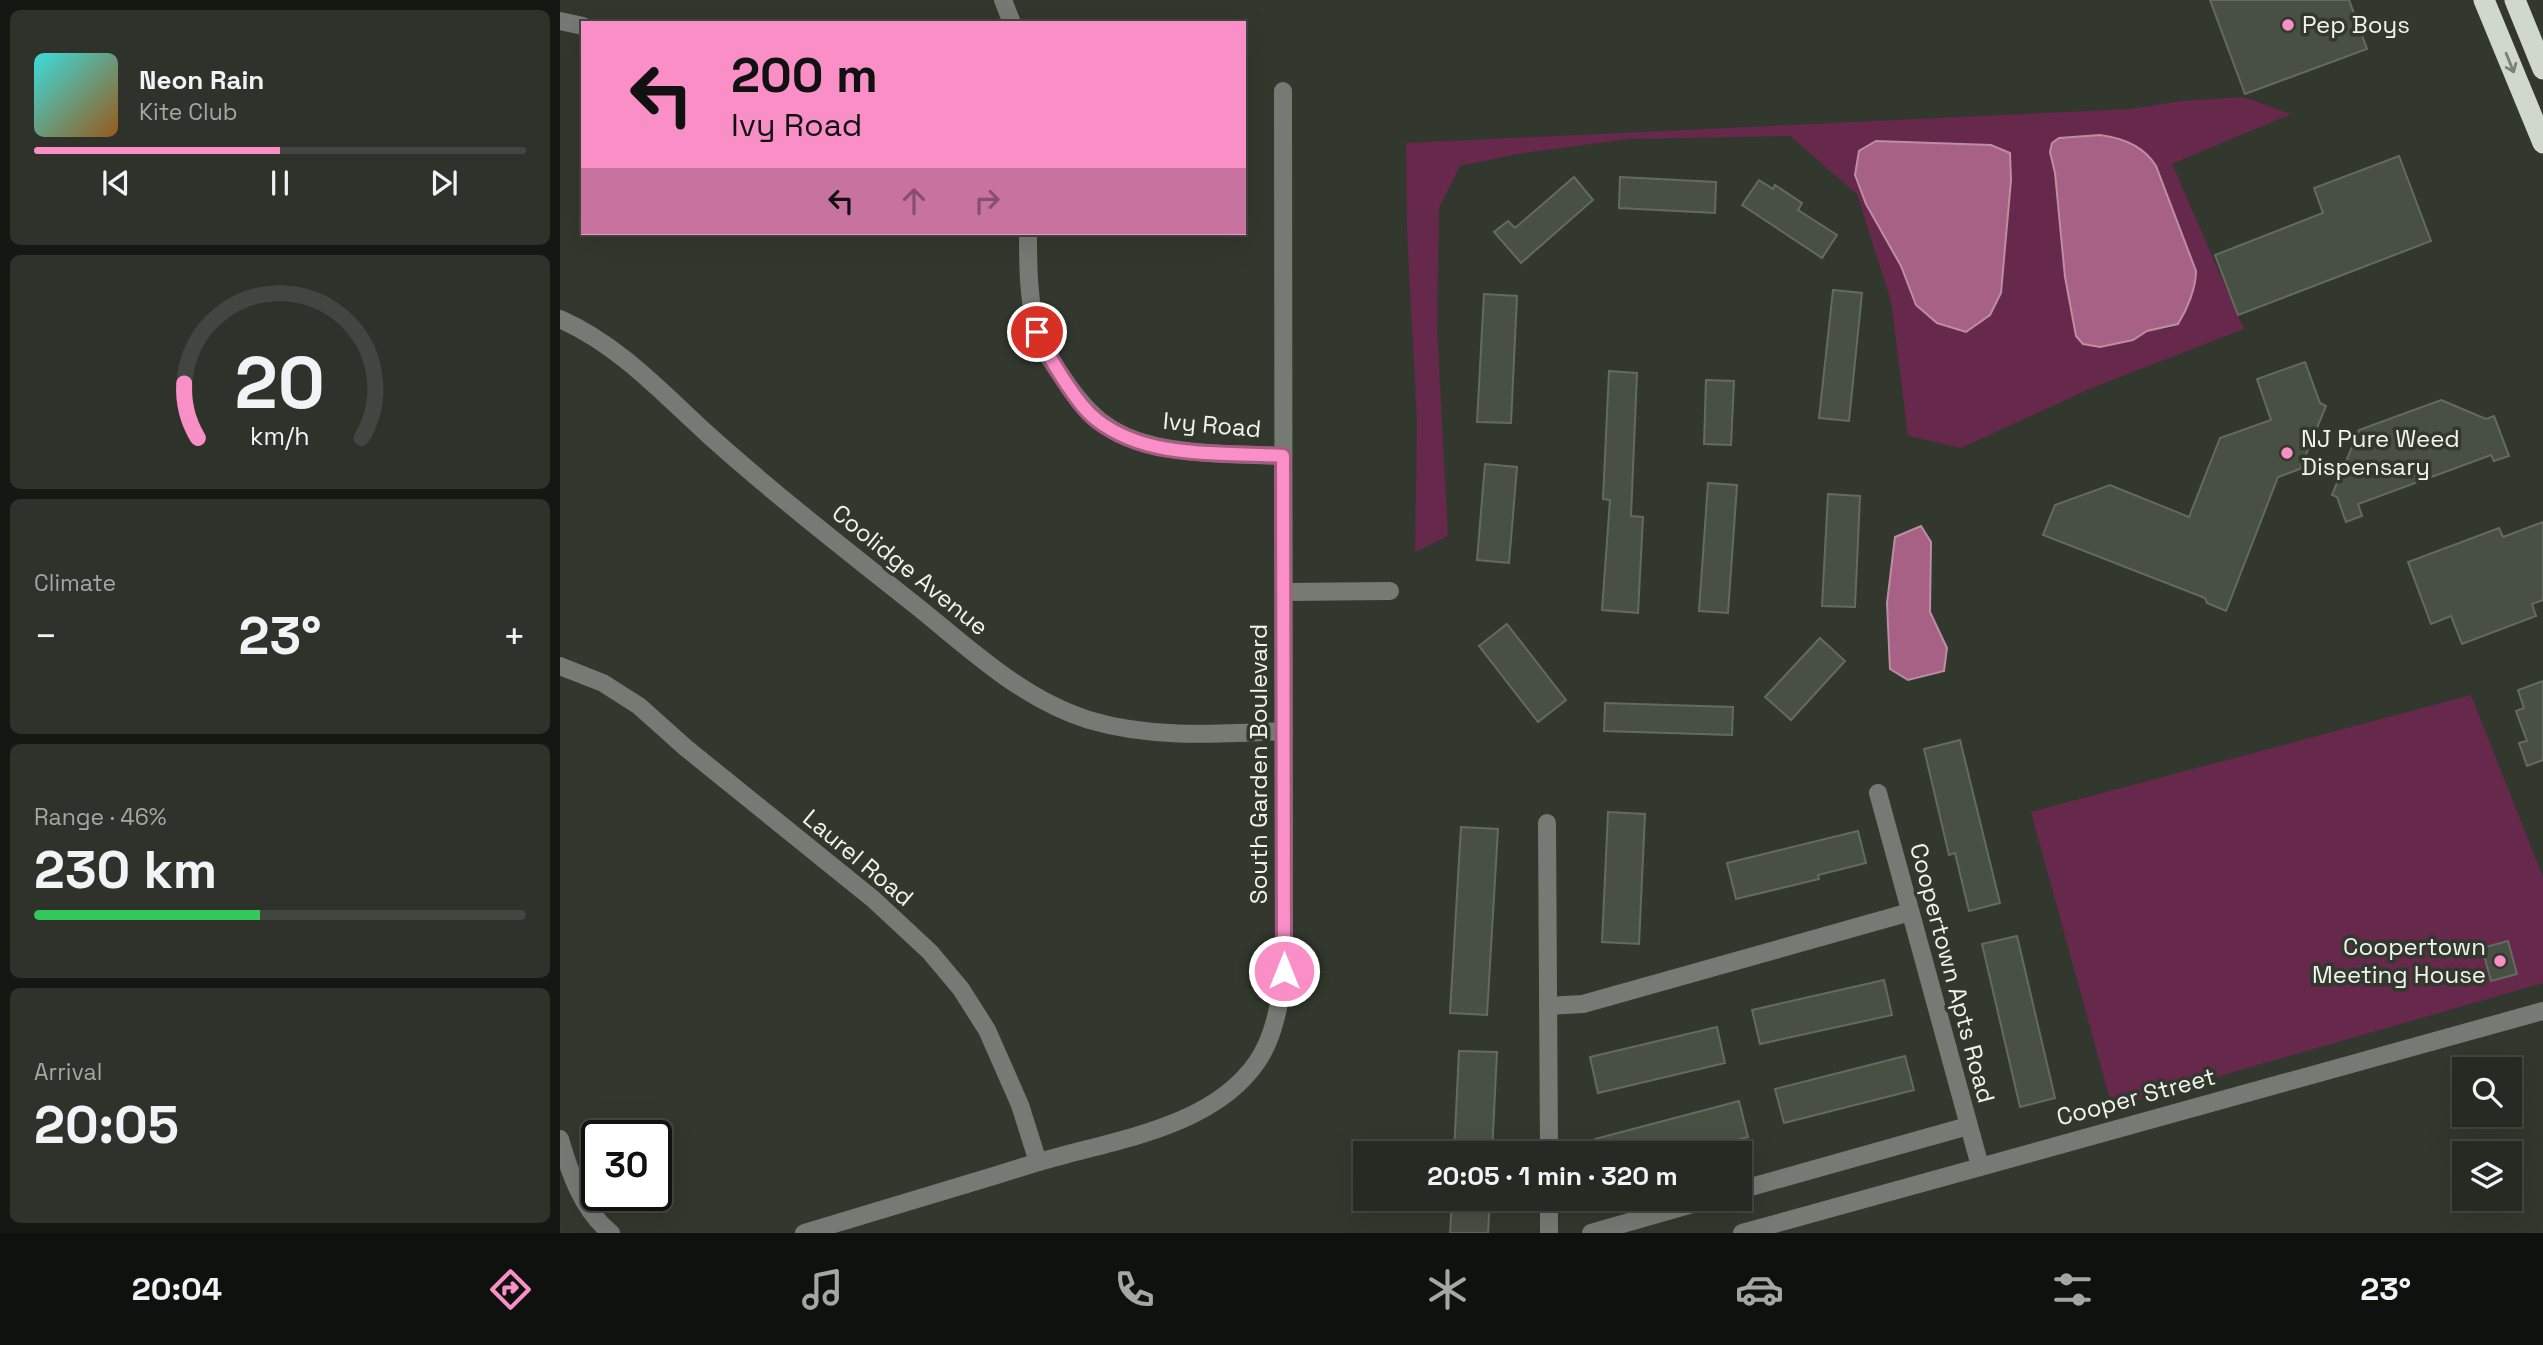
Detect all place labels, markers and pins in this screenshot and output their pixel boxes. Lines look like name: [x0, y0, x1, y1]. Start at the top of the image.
place label: Pep Boys: [2302, 9, 2410, 40]
marker: Pep Boys: [2280, 17, 2296, 33]
pin: [1007, 302, 1067, 362]
place label: NJ Pure Weed Dispensary: [2301, 423, 2460, 482]
marker: NJ Pure Weed Dispensary: [2279, 445, 2295, 461]
place label: Coopertown Meeting House: [2312, 931, 2486, 990]
marker: Coopertown Meeting House: [2492, 953, 2508, 969]

